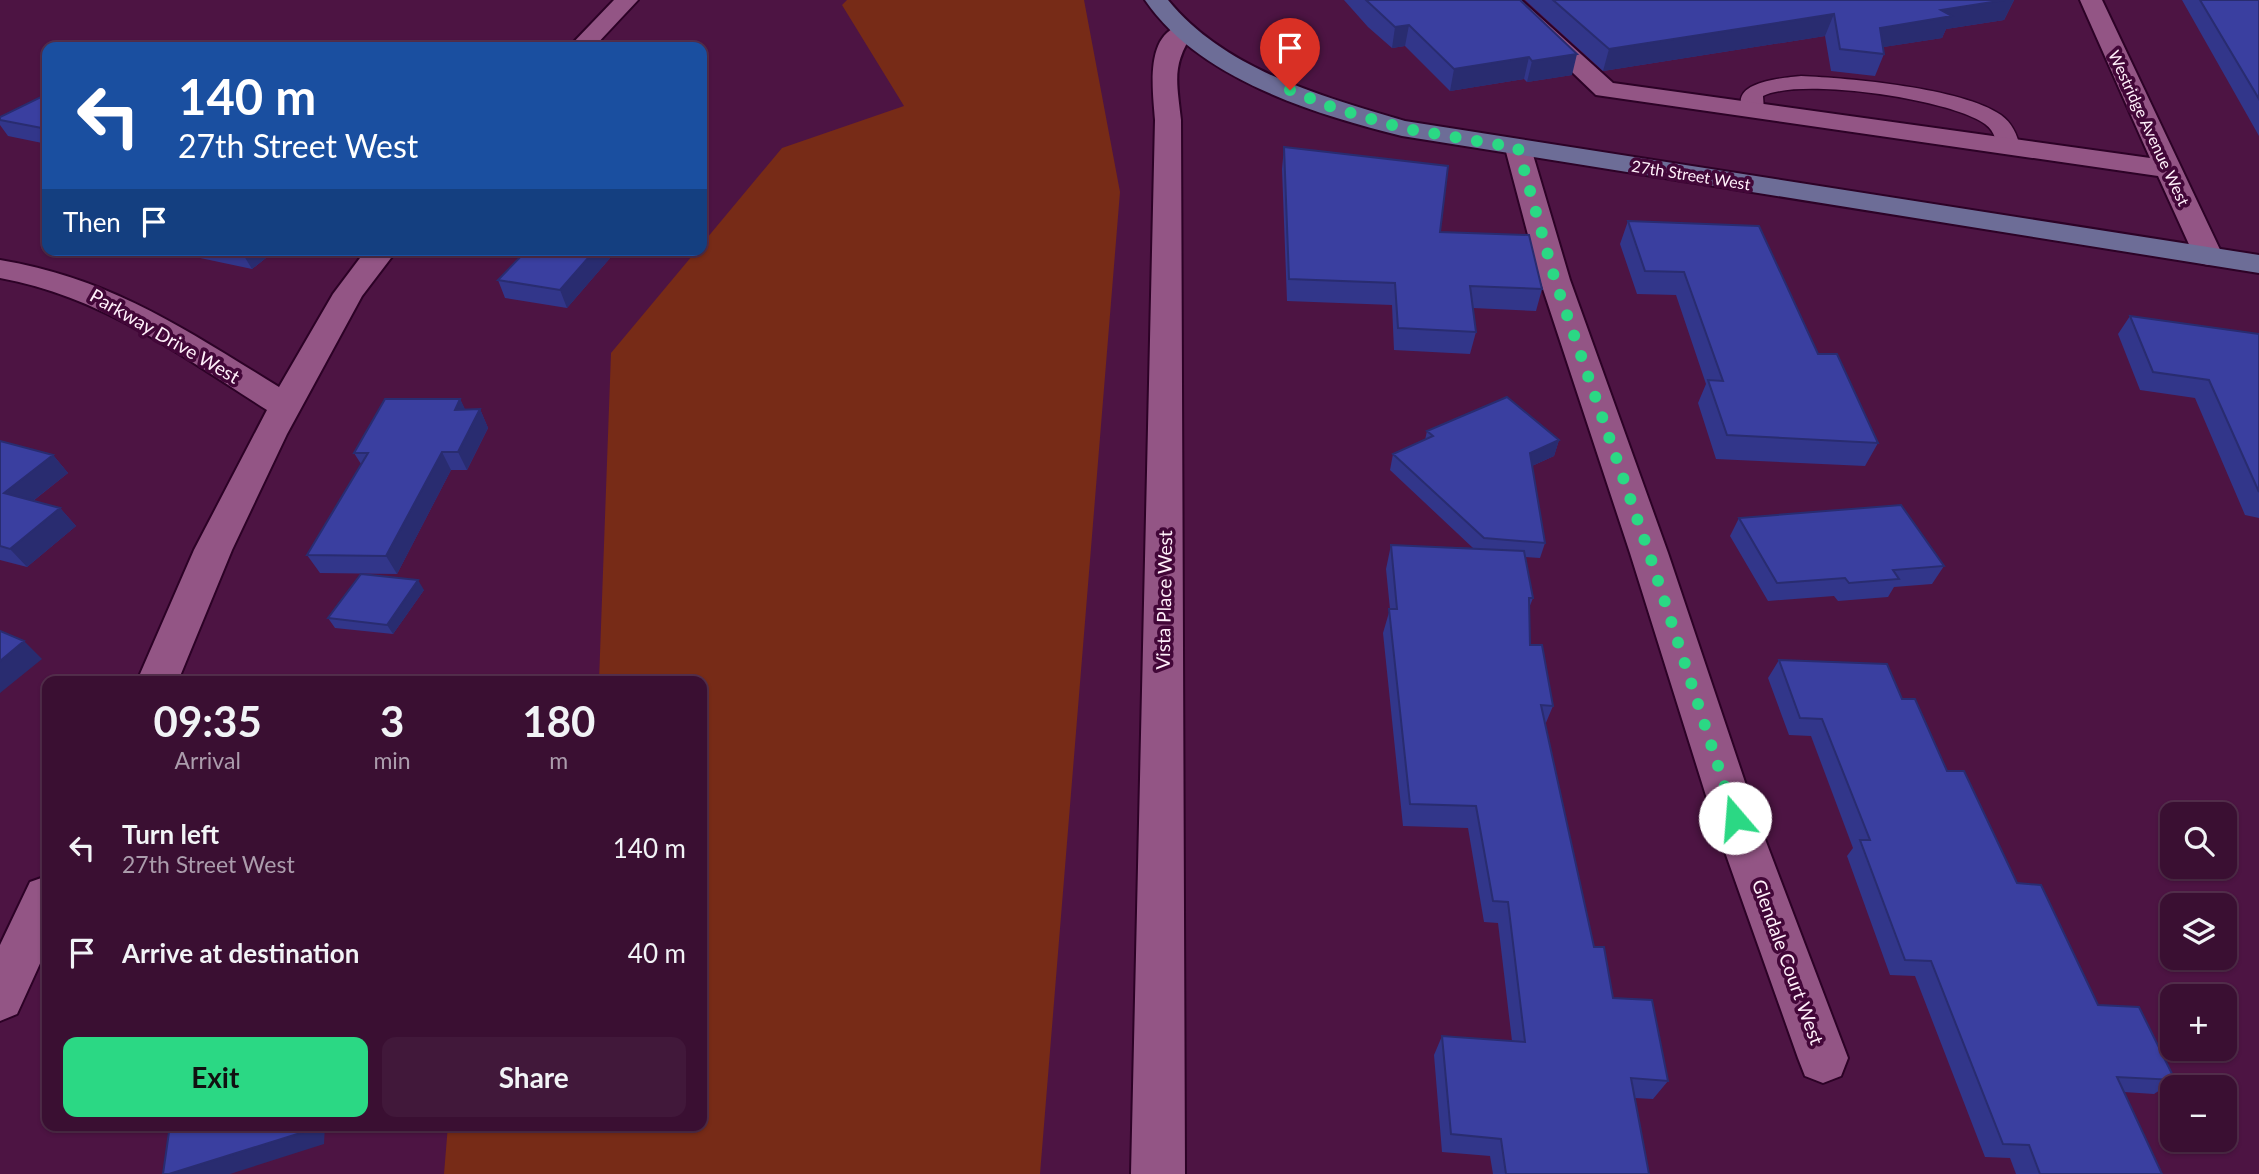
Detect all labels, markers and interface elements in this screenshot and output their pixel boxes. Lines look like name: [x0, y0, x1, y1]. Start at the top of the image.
pin: [1260, 18, 1320, 90]
icon: arrive: [1271, 29, 1309, 67]
street label: Westridge Avenue West: [2105, 47, 2194, 209]
text: 140 m: [178, 67, 316, 125]
icon: left: [63, 70, 154, 161]
text: 27th Street West: [178, 126, 418, 165]
street label: 27th Street West: [1630, 156, 1752, 193]
icon: arrive: [135, 203, 173, 241]
text: Then: [63, 206, 121, 238]
street label: Parkway Drive West: [86, 283, 244, 388]
street label: Vista Place West: [1151, 530, 1176, 670]
text: 09:35: [154, 696, 262, 746]
text: 3: [380, 696, 404, 746]
text: 180: [522, 696, 595, 746]
text: Arrival: [175, 746, 241, 774]
text: min: [373, 746, 411, 774]
text: m: [549, 746, 568, 774]
position arrow: [1698, 781, 1772, 855]
map controls: [2160, 802, 2237, 1152]
button: search: [2160, 802, 2237, 879]
text: Turn left: [122, 818, 219, 850]
icon: left: [63, 829, 101, 867]
text: 140 m: [613, 832, 686, 864]
text: 27th Street West: [122, 850, 295, 878]
street label: Glendale Court West: [1748, 876, 1829, 1048]
button: layers: [2160, 893, 2237, 970]
icon: arrive: [63, 934, 101, 972]
text: Arrive at destination: [122, 937, 359, 969]
text: 40 m: [628, 937, 686, 969]
button: +: [2160, 984, 2237, 1061]
button: Exit: [63, 1037, 368, 1117]
button: Share: [382, 1037, 686, 1117]
button: −: [2160, 1075, 2237, 1152]

